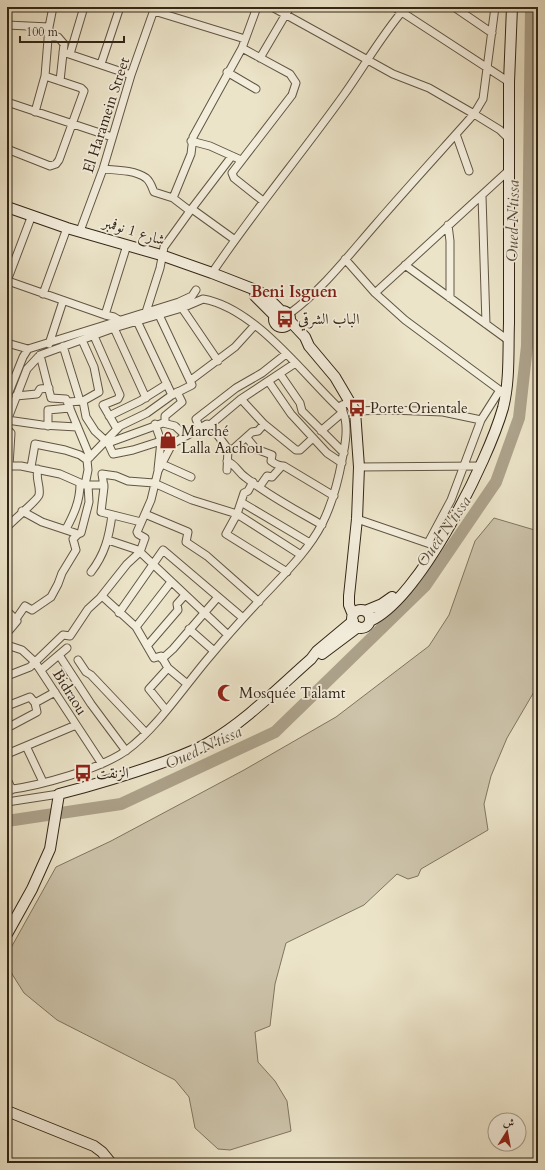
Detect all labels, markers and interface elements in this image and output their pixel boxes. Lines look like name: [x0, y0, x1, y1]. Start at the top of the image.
scale bar: [20, 18, 124, 44]
text: 100 m: [26, 24, 59, 40]
street label: El Haramein Street: [78, 54, 134, 175]
water label: Oued N'tissa: [501, 180, 525, 262]
street label: شارع 1 نوفمبر: [98, 212, 167, 253]
district label: Beni Isguen: [251, 281, 338, 303]
bus stop icon: الباب الشرقي: [275, 309, 295, 329]
place label: الباب الشرقي: [298, 309, 359, 331]
bus stop icon: Porte Orientale: [347, 398, 367, 418]
place label: Porte Orientale: [370, 398, 468, 418]
place label: Marché Lalla Aachou: [181, 421, 263, 458]
shop icon: Marché Lalla Aachou: [158, 430, 178, 450]
water label: Oued N'tissa: [411, 492, 476, 571]
street label: Bidraou: [48, 665, 92, 719]
mosque icon: Mosquée Talamt: [216, 683, 236, 703]
place label: Mosquée Talamt: [239, 683, 346, 703]
water label: Oued N'tissa: [162, 721, 245, 775]
bus stop icon: الزنقت: [73, 763, 93, 783]
place label: الزنقت: [96, 763, 129, 783]
north arrow: [487, 1112, 527, 1152]
text: ش: [502, 1114, 516, 1131]

